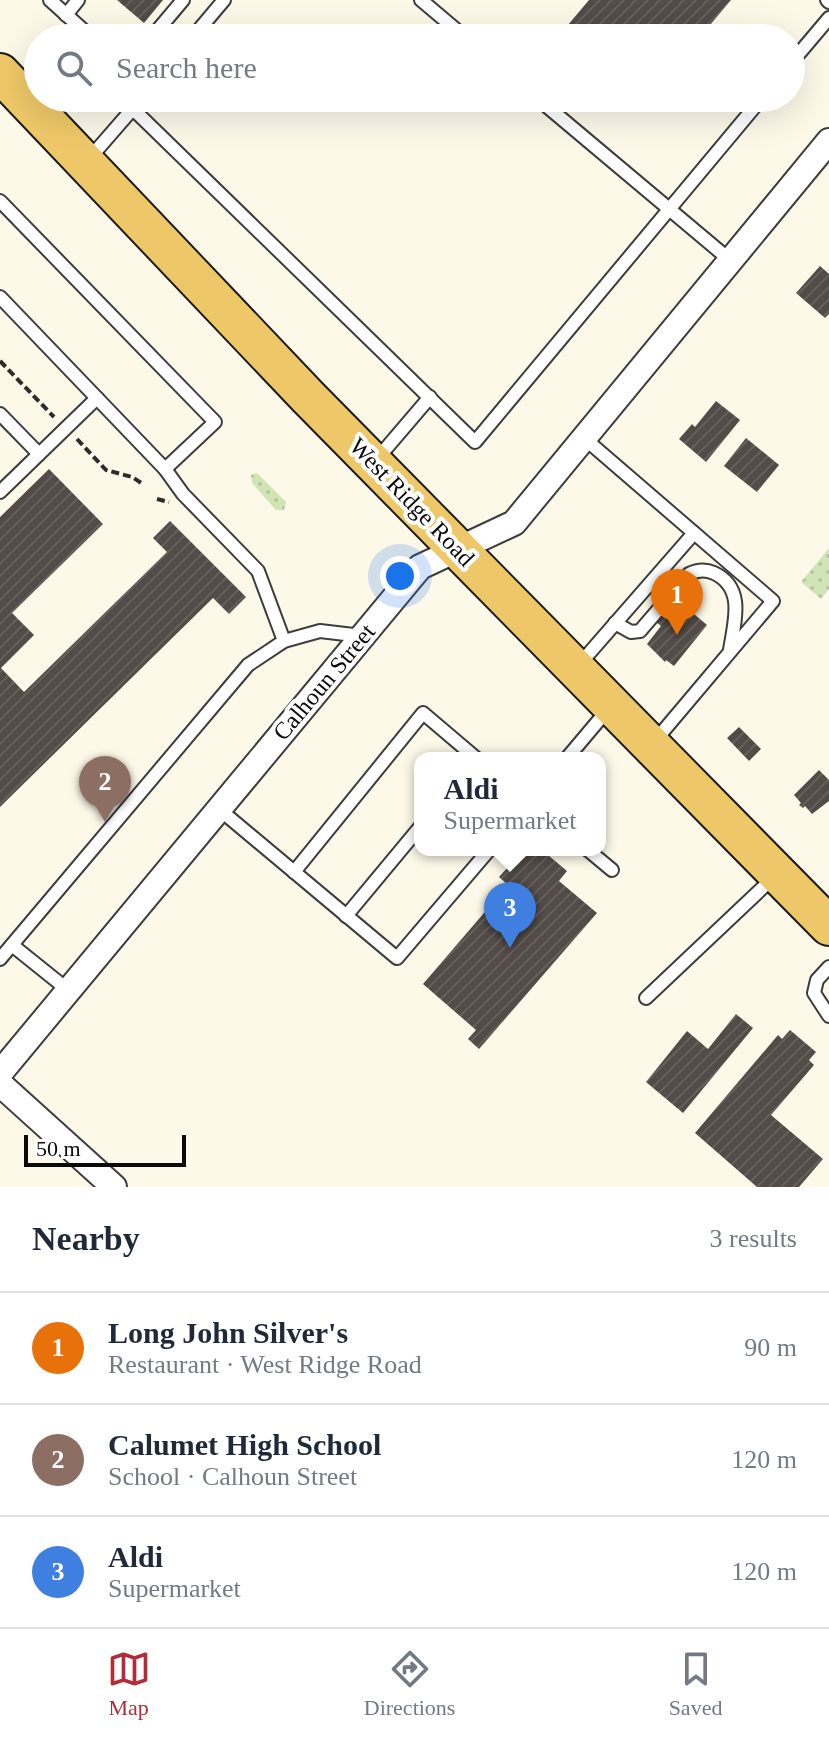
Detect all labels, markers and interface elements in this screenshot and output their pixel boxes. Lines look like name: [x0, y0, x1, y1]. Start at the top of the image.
search box: [24, 24, 805, 112]
icon: search: [52, 46, 96, 90]
text: Search here: [116, 51, 257, 84]
street label: West Ridge Road: [345, 433, 479, 571]
your location: [380, 556, 420, 596]
pin: 1: [651, 569, 703, 635]
street label: Calhoun Street: [268, 619, 380, 745]
popup: [414, 752, 606, 856]
pin: 2: [79, 756, 131, 822]
text: Aldi: [444, 772, 499, 805]
text: Supermarket: [444, 806, 576, 835]
pin: 3: [484, 882, 536, 948]
scale bar: [24, 1131, 186, 1167]
text: 50 m: [36, 1136, 81, 1161]
text: Nearby: [32, 1220, 140, 1257]
text: 3 results: [710, 1224, 797, 1253]
text: Long John Silver's: [108, 1316, 348, 1349]
text: 1: [52, 1333, 65, 1362]
text: 90 m: [744, 1333, 797, 1362]
text: Restaurant · West Ridge Road: [108, 1350, 422, 1379]
text: Calumet High School: [108, 1428, 381, 1461]
text: 2: [52, 1445, 65, 1474]
text: 120 m: [731, 1445, 797, 1474]
text: School · Calhoun Street: [108, 1462, 357, 1491]
text: Aldi: [108, 1540, 163, 1573]
text: 3: [52, 1557, 65, 1586]
text: 120 m: [731, 1557, 797, 1586]
text: Supermarket: [108, 1574, 241, 1603]
tab: Map: [107, 1647, 151, 1721]
tab: Directions: [364, 1647, 455, 1721]
tab: Saved: [669, 1647, 722, 1721]

